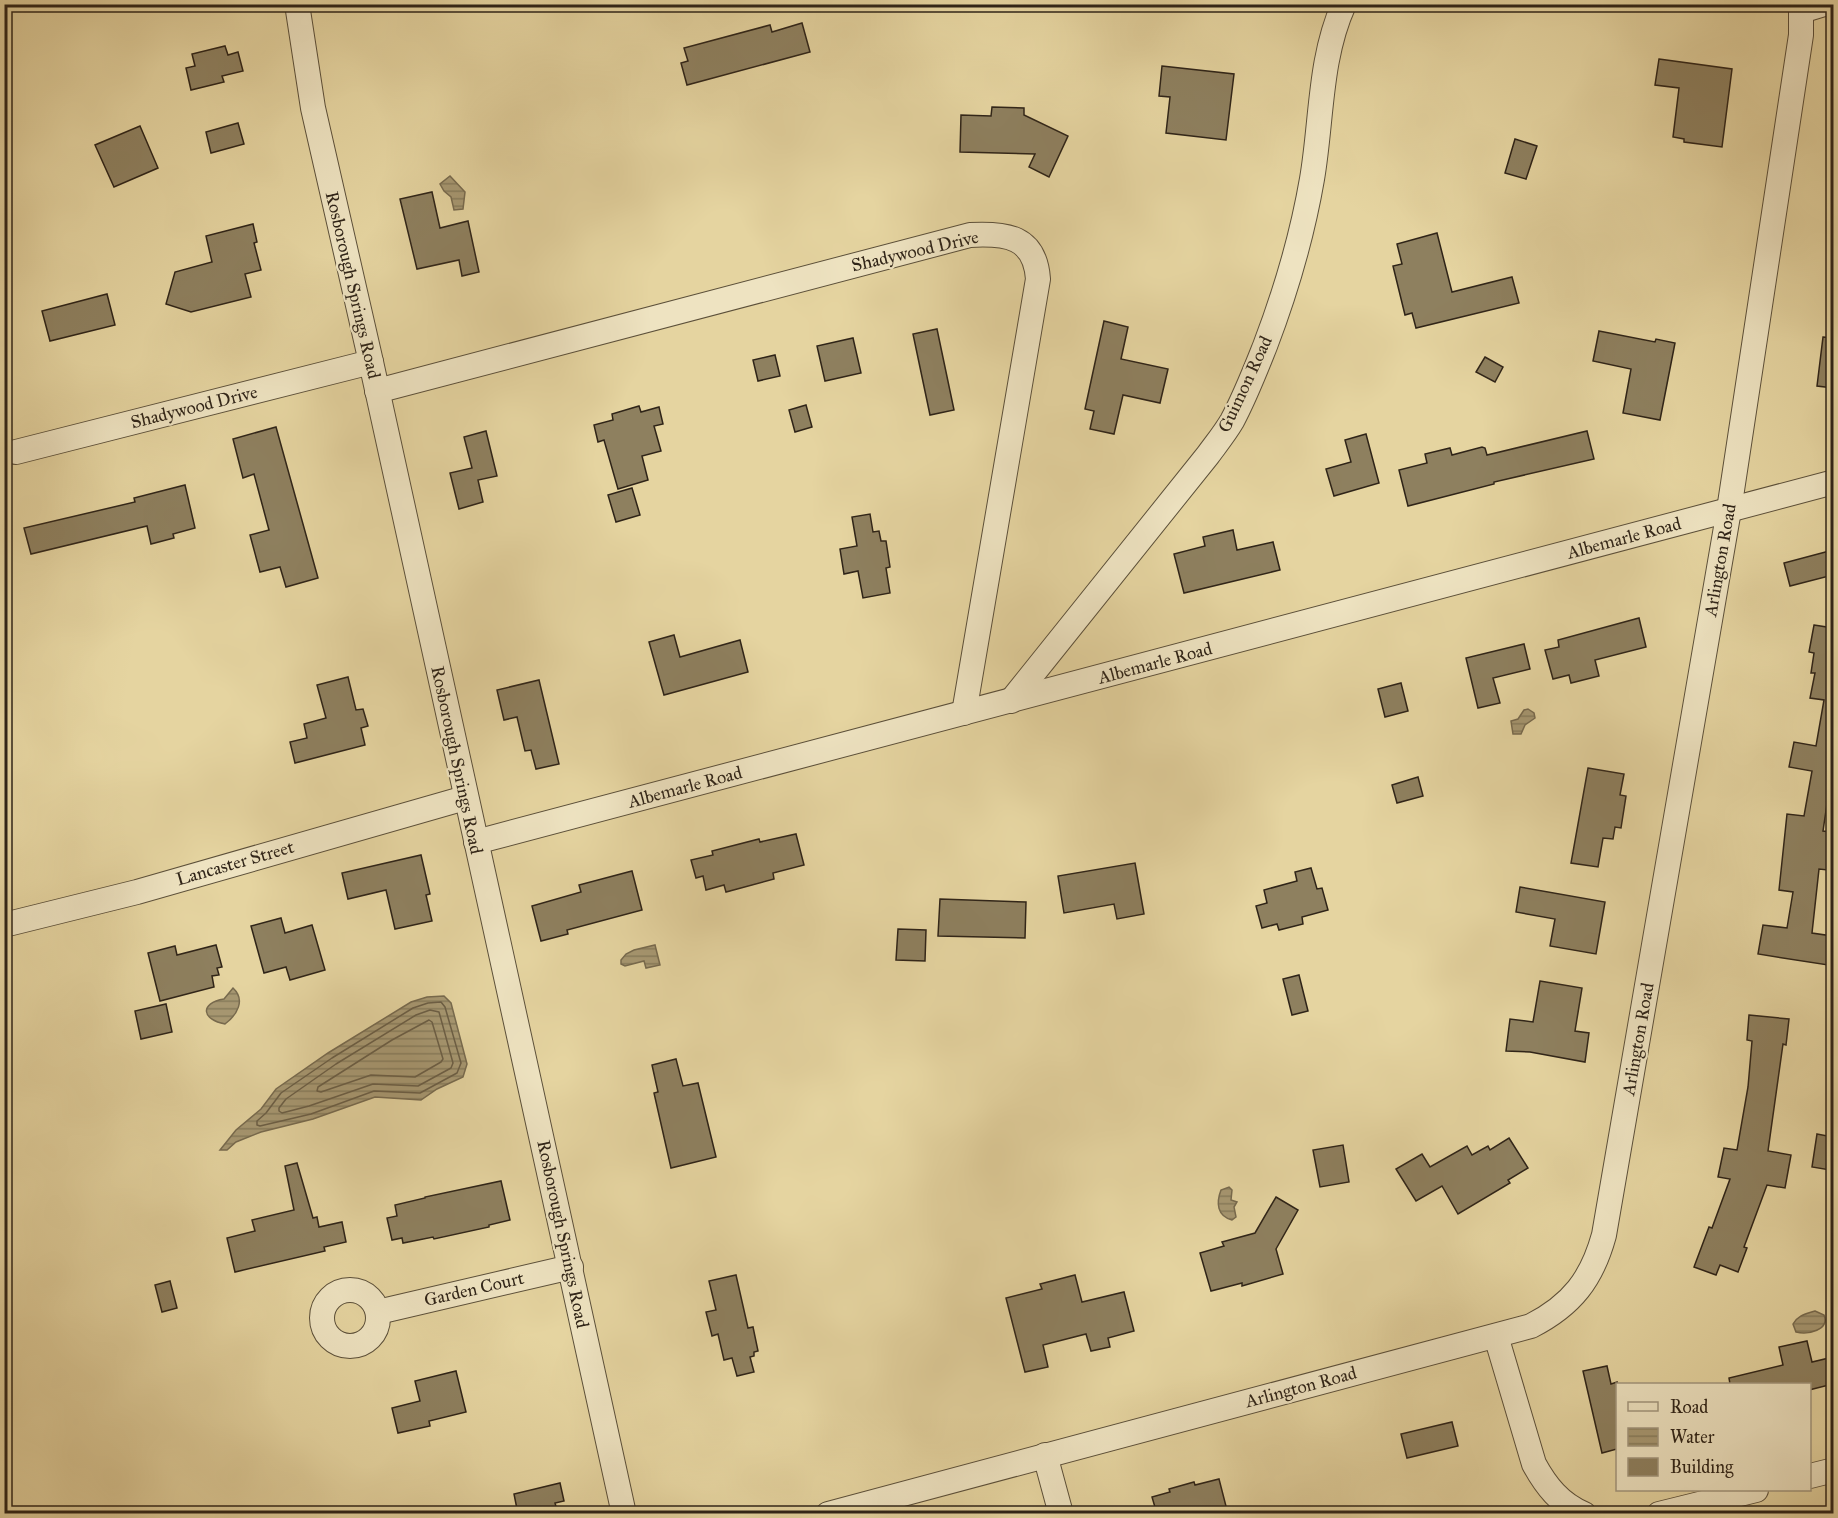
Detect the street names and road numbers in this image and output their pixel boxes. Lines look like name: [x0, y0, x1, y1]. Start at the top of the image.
street label: Rosborough Springs Road: [320, 189, 385, 381]
street label: Shadywood Drive: [849, 226, 981, 276]
street label: Guimon Road: [1213, 332, 1277, 436]
street label: Shadywood Drive: [128, 381, 260, 433]
street label: Arlington Road: [1699, 502, 1742, 619]
street label: Albemarle Road: [1564, 512, 1683, 564]
street label: Albemarle Road: [1095, 637, 1214, 689]
street label: Rosborough Springs Road: [425, 664, 488, 856]
street label: Albemarle Road: [625, 761, 744, 813]
street label: Lancaster Street: [174, 835, 297, 890]
street label: Arlington Road: [1617, 981, 1660, 1098]
street label: Rosborough Springs Road: [531, 1138, 594, 1330]
street label: Garden Court: [422, 1267, 527, 1311]
street label: Arlington Road: [1242, 1362, 1359, 1414]

